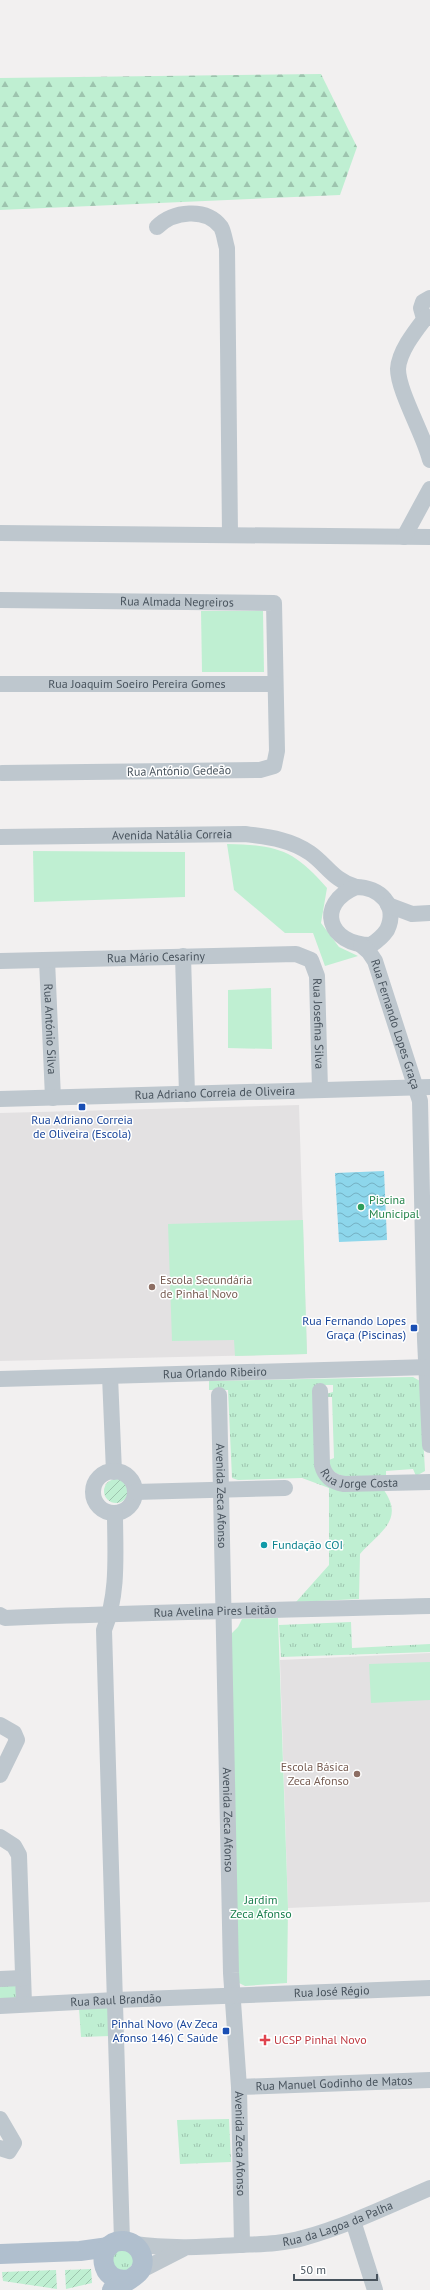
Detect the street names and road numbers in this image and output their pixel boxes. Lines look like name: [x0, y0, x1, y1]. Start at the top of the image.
street label: Rua Almada Negreiros: [120, 593, 234, 610]
street label: Rua Joaquim Soeiro Pereira Gomes: [48, 676, 226, 691]
street label: Rua António Gedeão: [127, 762, 231, 779]
street label: Avenida Natália Correia: [112, 826, 232, 843]
street label: Rua Mário Cesariny: [107, 948, 206, 965]
street label: Rua Fernando Lopes Graça: [368, 957, 424, 1091]
street label: Rua Josefina Silva: [310, 978, 327, 1069]
street label: Rua António Silva: [41, 983, 60, 1075]
street label: Rua Adriano Correia de Oliveira: [134, 1083, 295, 1102]
street label: Rua Orlando Ribeiro: [163, 1364, 267, 1381]
street label: Avenida Zeca Afonso: [213, 1443, 230, 1549]
street label: Rua Jorge Costa: [317, 1466, 398, 1491]
street label: Rua Avelina Pires Leitão: [153, 1602, 277, 1620]
street label: Avenida Zeca Afonso: [220, 1767, 237, 1872]
street label: Rua José Régio: [294, 1982, 370, 2000]
street label: Rua Raul Brandão: [70, 1990, 162, 2009]
street label: Rua Manuel Godinho de Matos: [255, 2073, 413, 2093]
street label: Avenida Zeca Afonso: [232, 2091, 249, 2196]
street label: Rua da Lagoa da Palha: [281, 2197, 395, 2249]

